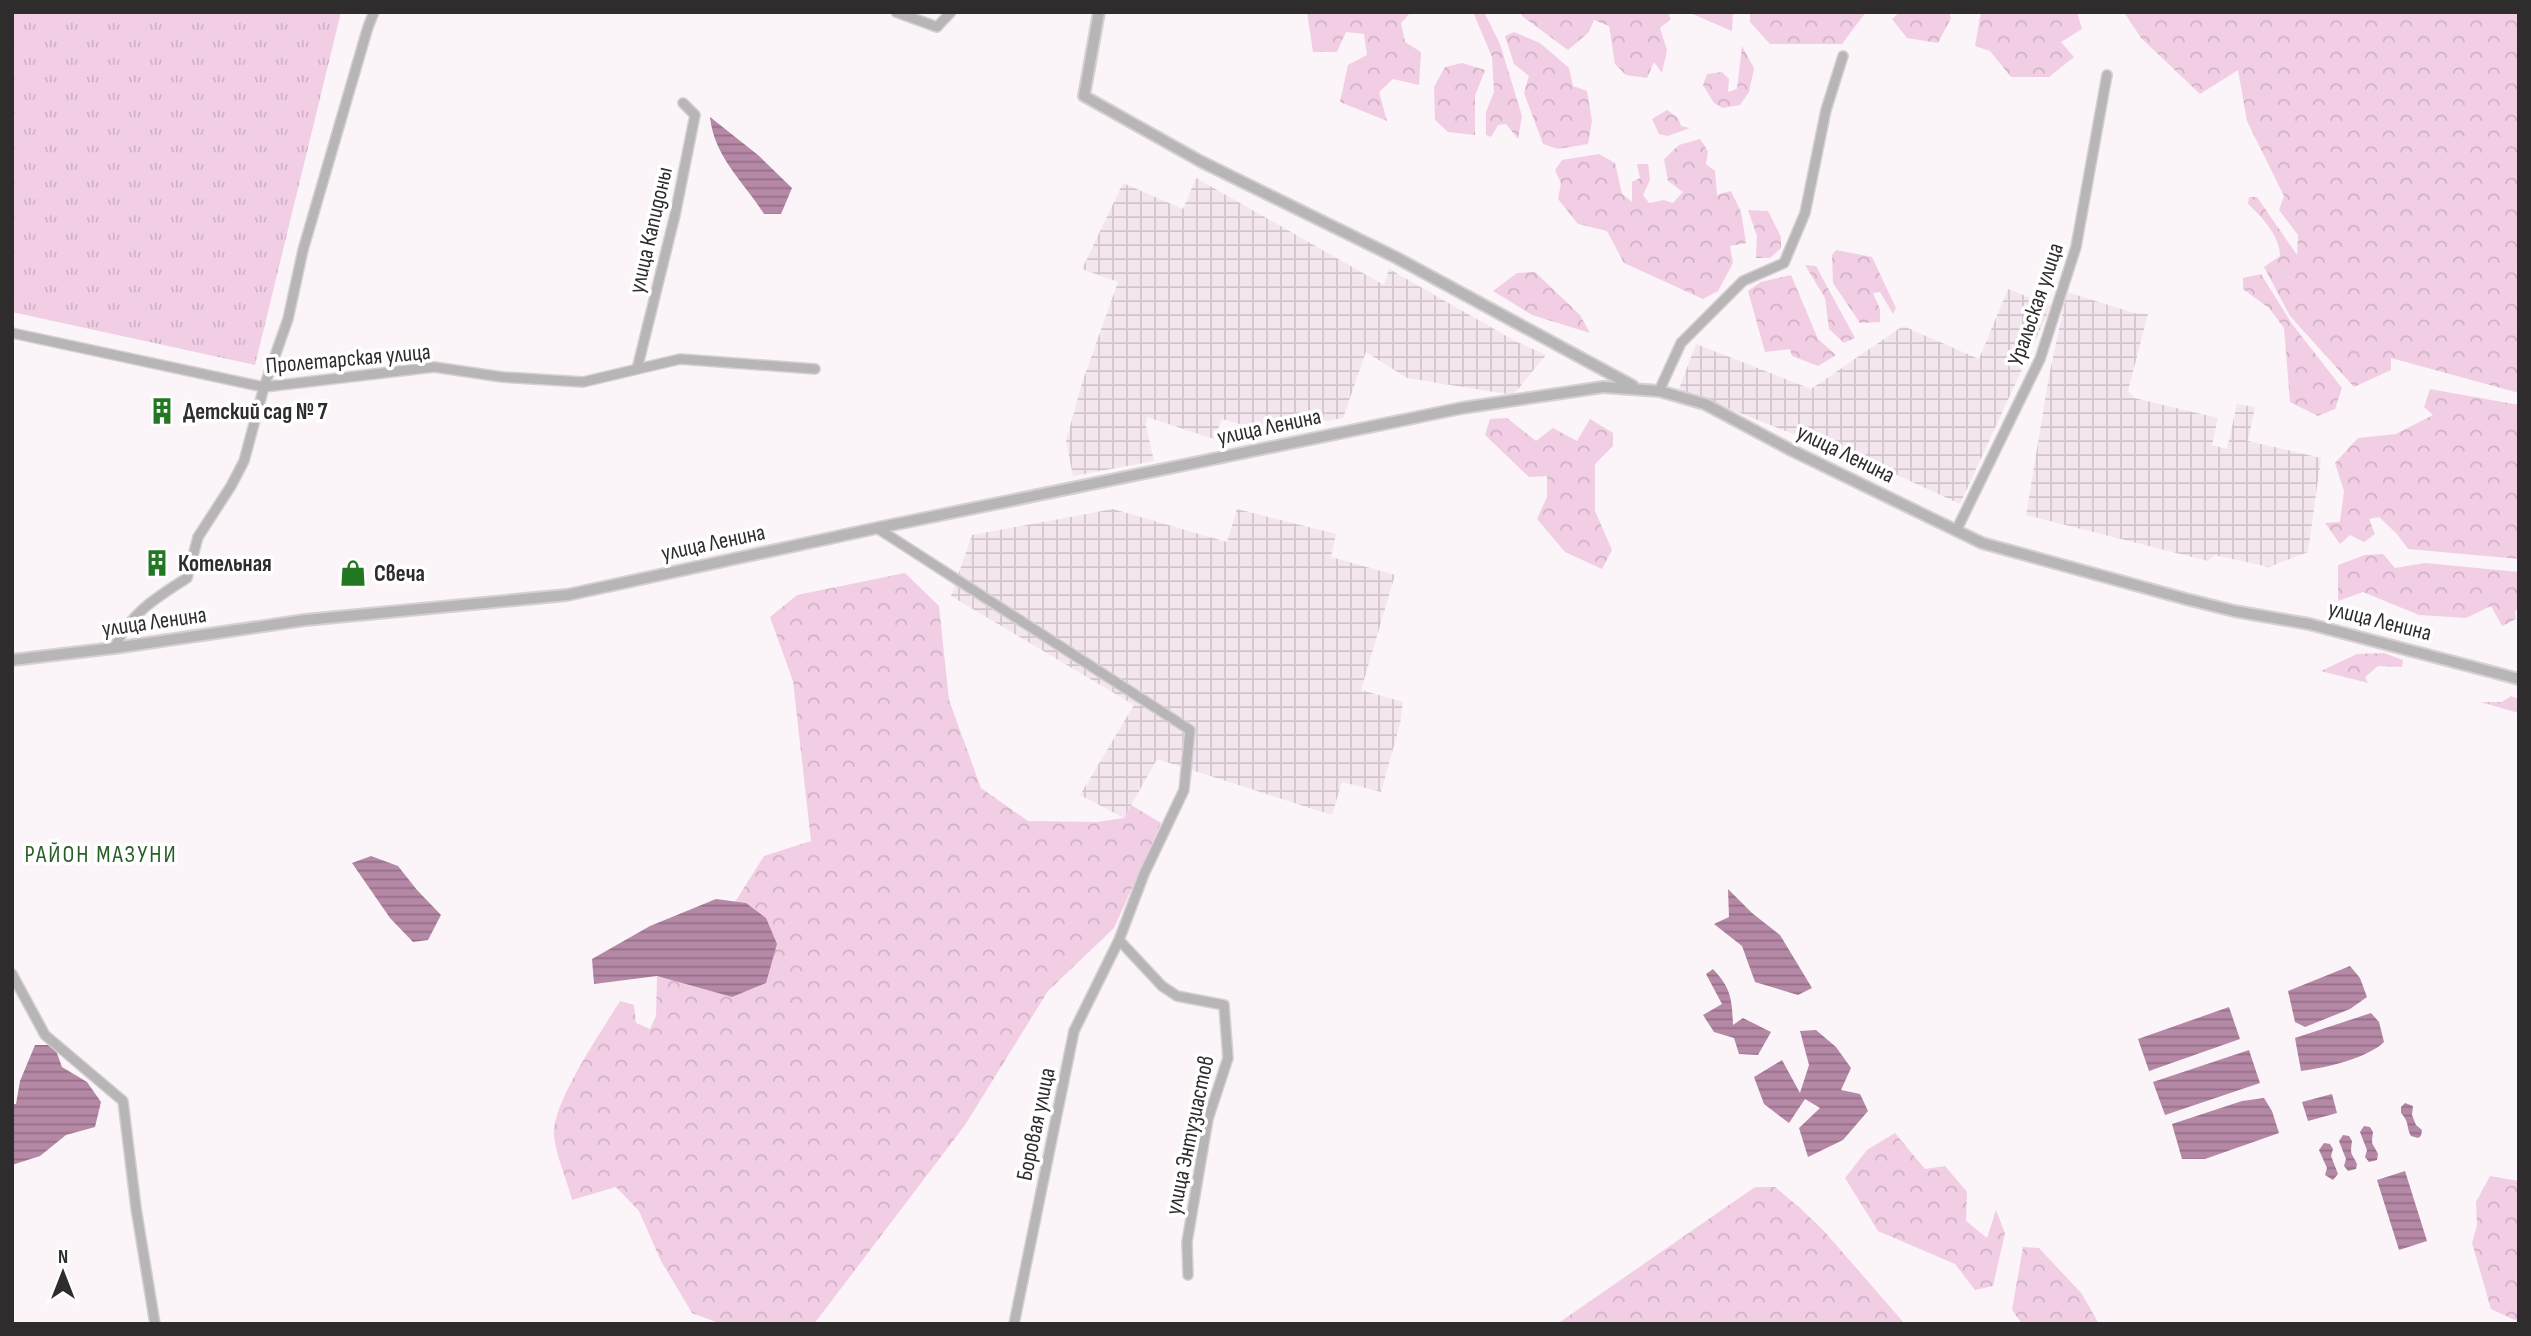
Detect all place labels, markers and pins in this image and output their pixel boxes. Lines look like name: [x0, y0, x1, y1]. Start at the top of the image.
building icon: Детский сад № 7: [147, 396, 177, 426]
place label: Детский сад № 7: [183, 398, 328, 426]
building icon: Котельная: [142, 548, 172, 578]
place label: Котельная: [178, 550, 272, 578]
shop icon: Свеча: [338, 558, 368, 588]
place label: Свеча: [374, 560, 425, 588]

